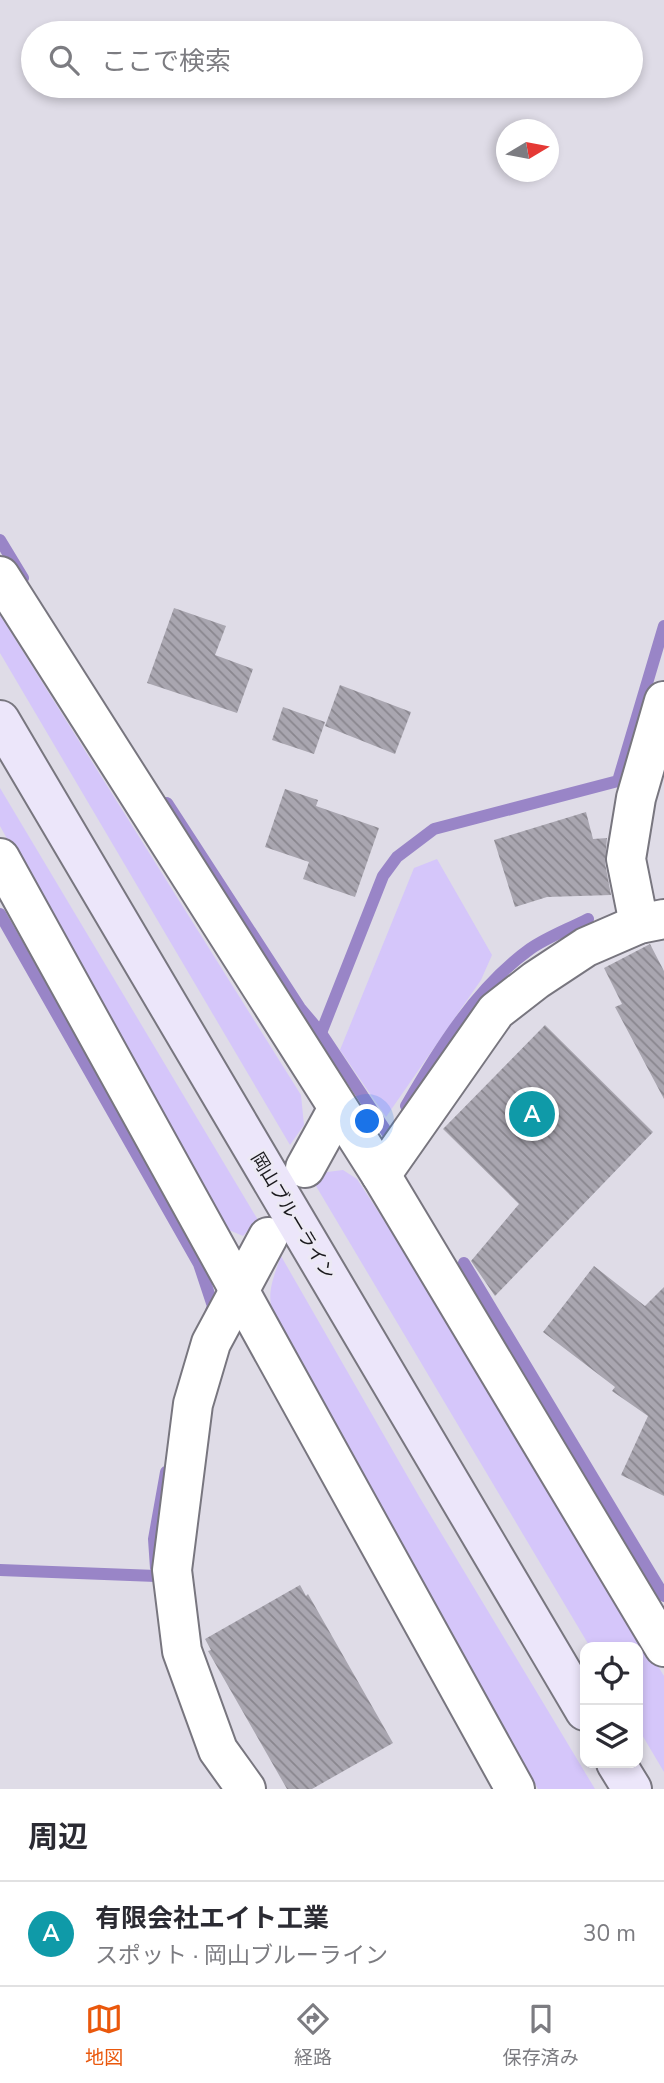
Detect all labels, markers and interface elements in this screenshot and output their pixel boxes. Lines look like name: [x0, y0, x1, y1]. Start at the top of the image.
search box: [21, 21, 643, 98]
icon: search: [45, 41, 83, 79]
text: ここで検索: [101, 44, 231, 79]
north arrow: [496, 119, 559, 182]
pin: A: [509, 1088, 555, 1140]
your location: [350, 1104, 384, 1138]
street label: 岡山ブルーライン: [246, 1148, 340, 1284]
map controls: [580, 1642, 643, 1768]
button: locate: [580, 1642, 643, 1705]
button: layers: [580, 1705, 643, 1768]
text: 周辺: [28, 1817, 88, 1858]
text: 有限会社エイト工業: [95, 1901, 329, 1936]
text: A: [42, 1918, 60, 1949]
text: 30 m: [583, 1918, 636, 1949]
text: スポット · 岡山ブルーライン: [95, 1940, 388, 1971]
tab: 地図: [85, 2000, 123, 2071]
tab: 経路: [294, 2000, 332, 2071]
tab: 保存済み: [503, 2000, 579, 2071]

